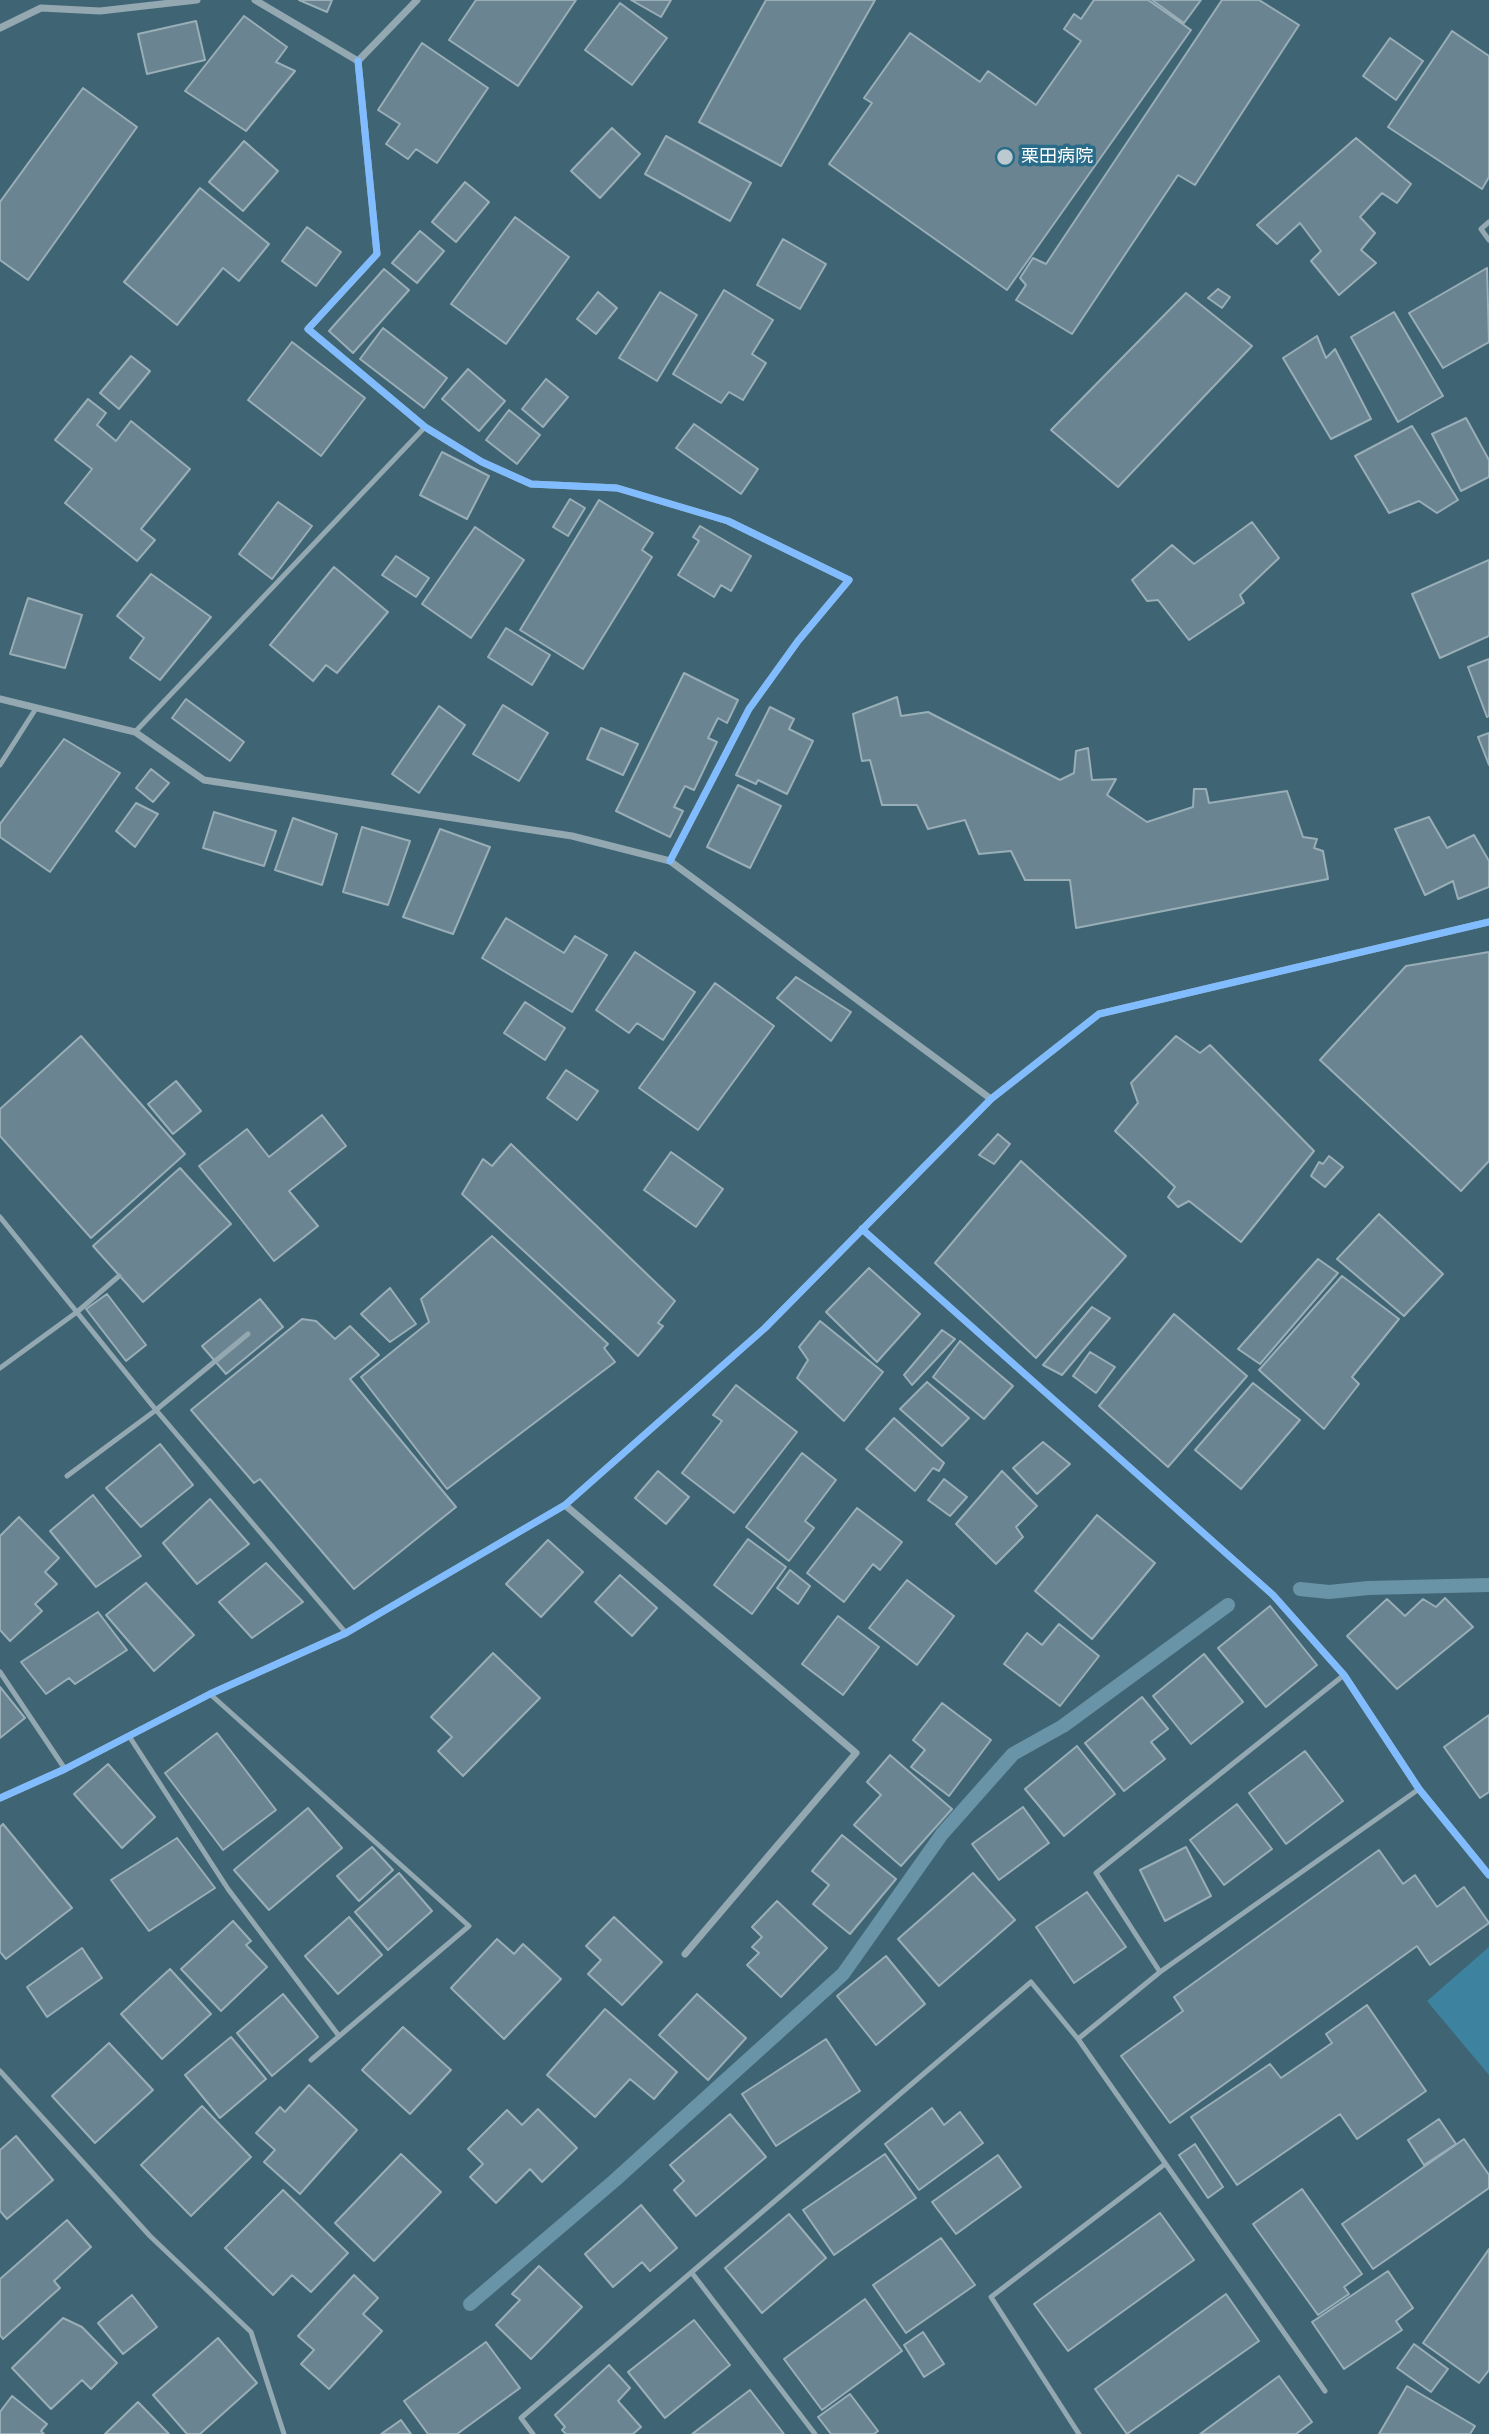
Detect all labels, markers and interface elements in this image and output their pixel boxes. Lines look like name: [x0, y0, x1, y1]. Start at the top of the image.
place label: 栗田病院: [1021, 146, 1093, 168]
marker: 栗田病院: [995, 147, 1015, 167]

